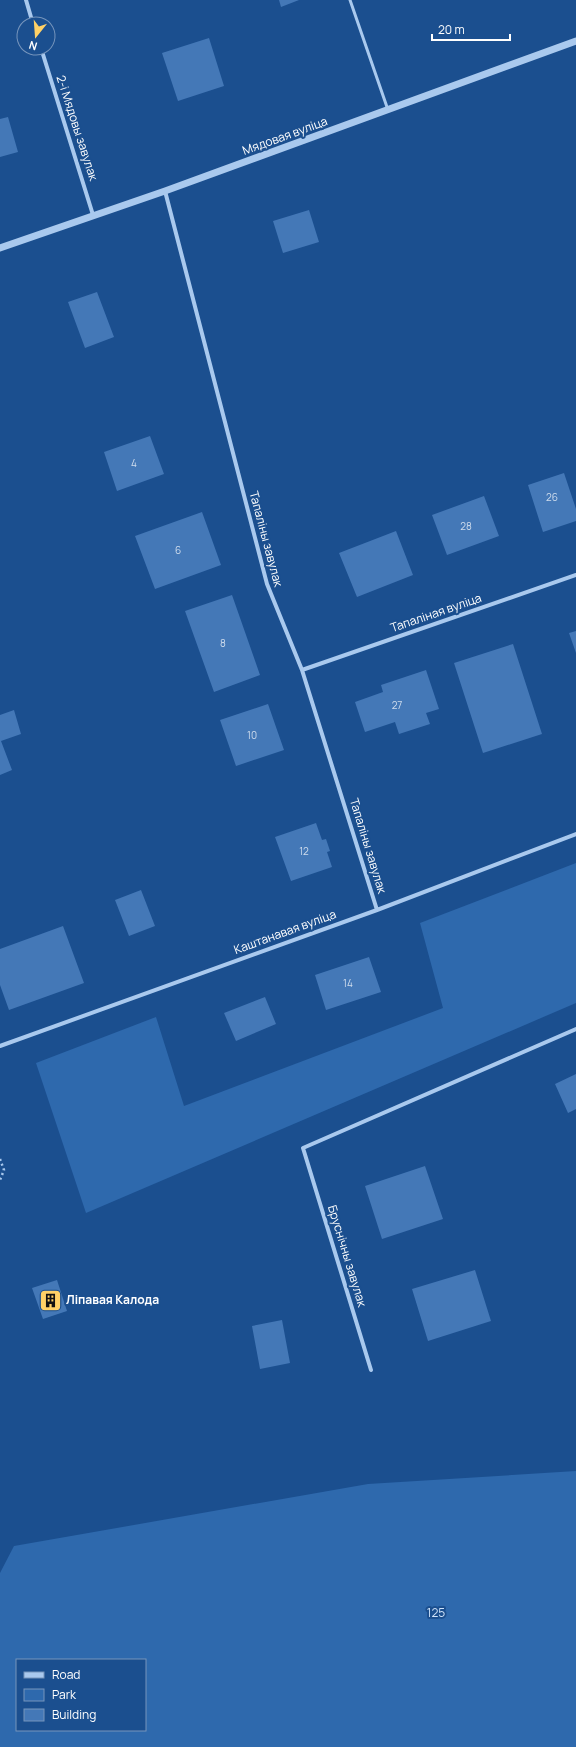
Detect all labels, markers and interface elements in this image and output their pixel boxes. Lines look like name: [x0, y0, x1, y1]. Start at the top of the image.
north arrow: [16, 16, 56, 56]
scale bar: [432, 16, 510, 42]
text: 20 m: [438, 21, 465, 38]
text: N: [27, 38, 39, 54]
street label: 2-і Мядовы завулак: [52, 73, 103, 184]
street label: Мядовая вуліца: [240, 112, 330, 159]
house number: 4: [131, 456, 137, 470]
street label: Тапаліны завулак: [246, 489, 288, 590]
house number: 26: [546, 490, 558, 504]
house number: 28: [460, 519, 472, 533]
house number: 6: [175, 543, 181, 557]
street label: Тапаліная вуліца: [388, 589, 484, 636]
house number: 8: [220, 636, 226, 650]
house number: 27: [392, 698, 402, 712]
house number: 10: [247, 728, 257, 742]
street label: Тапаліны завулак: [346, 796, 391, 896]
house number: 12: [299, 844, 309, 858]
street label: Каштанавая вуліца: [231, 905, 338, 958]
house number: 14: [343, 976, 353, 990]
street label: Бруснічны завулак: [324, 1203, 371, 1310]
building icon: Ліпавая Калода: [37, 1287, 63, 1313]
place label: Ліпавая Калода: [66, 1291, 159, 1308]
park label: 125: [427, 1604, 445, 1621]
legend: [16, 1659, 146, 1731]
text: Road: [52, 1666, 80, 1683]
text: Park: [52, 1686, 77, 1703]
text: Building: [52, 1706, 96, 1723]

